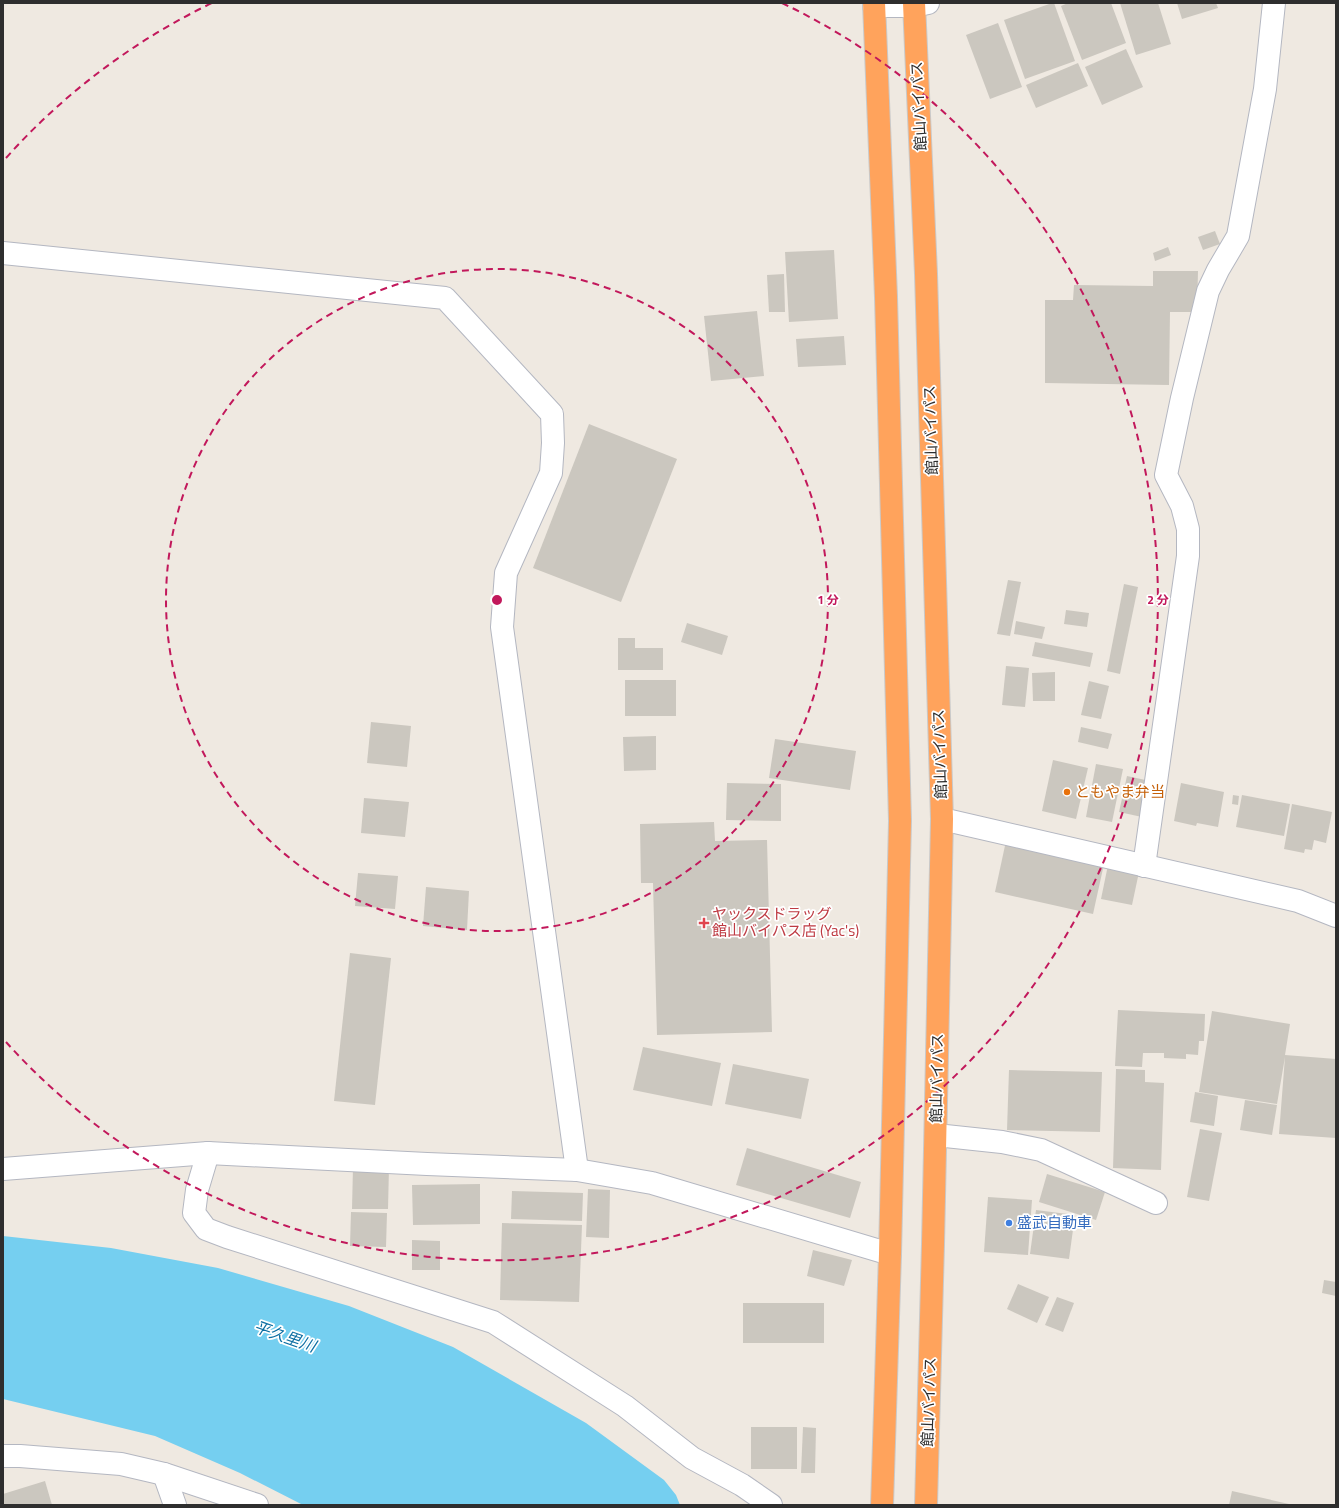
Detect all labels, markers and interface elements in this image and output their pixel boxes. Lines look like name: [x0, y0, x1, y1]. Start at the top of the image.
street label: 館山バイパス: [905, 61, 932, 151]
street label: 館山バイパス: [917, 385, 944, 475]
text: 1 分: [817, 590, 839, 609]
text: 2 分: [1147, 590, 1169, 609]
centre of rings: [490, 593, 504, 607]
street label: 館山バイパス: [926, 709, 953, 799]
place label: ともやま弁当: [1075, 780, 1165, 803]
marker: ともやま弁当: [1062, 787, 1072, 797]
place label: ヤックスドラッグ 館山バイパス店 (Yac's): [712, 902, 859, 942]
marker: ヤックスドラッグ 館山バイパス店 (Yac's): [699, 918, 709, 928]
street label: 館山バイパス: [924, 1033, 949, 1123]
place label: 盛武自動車: [1017, 1211, 1092, 1234]
marker: 盛武自動車: [1004, 1218, 1014, 1228]
water label: 平久里川: [251, 1314, 321, 1358]
street label: 館山バイパス: [915, 1357, 942, 1447]

